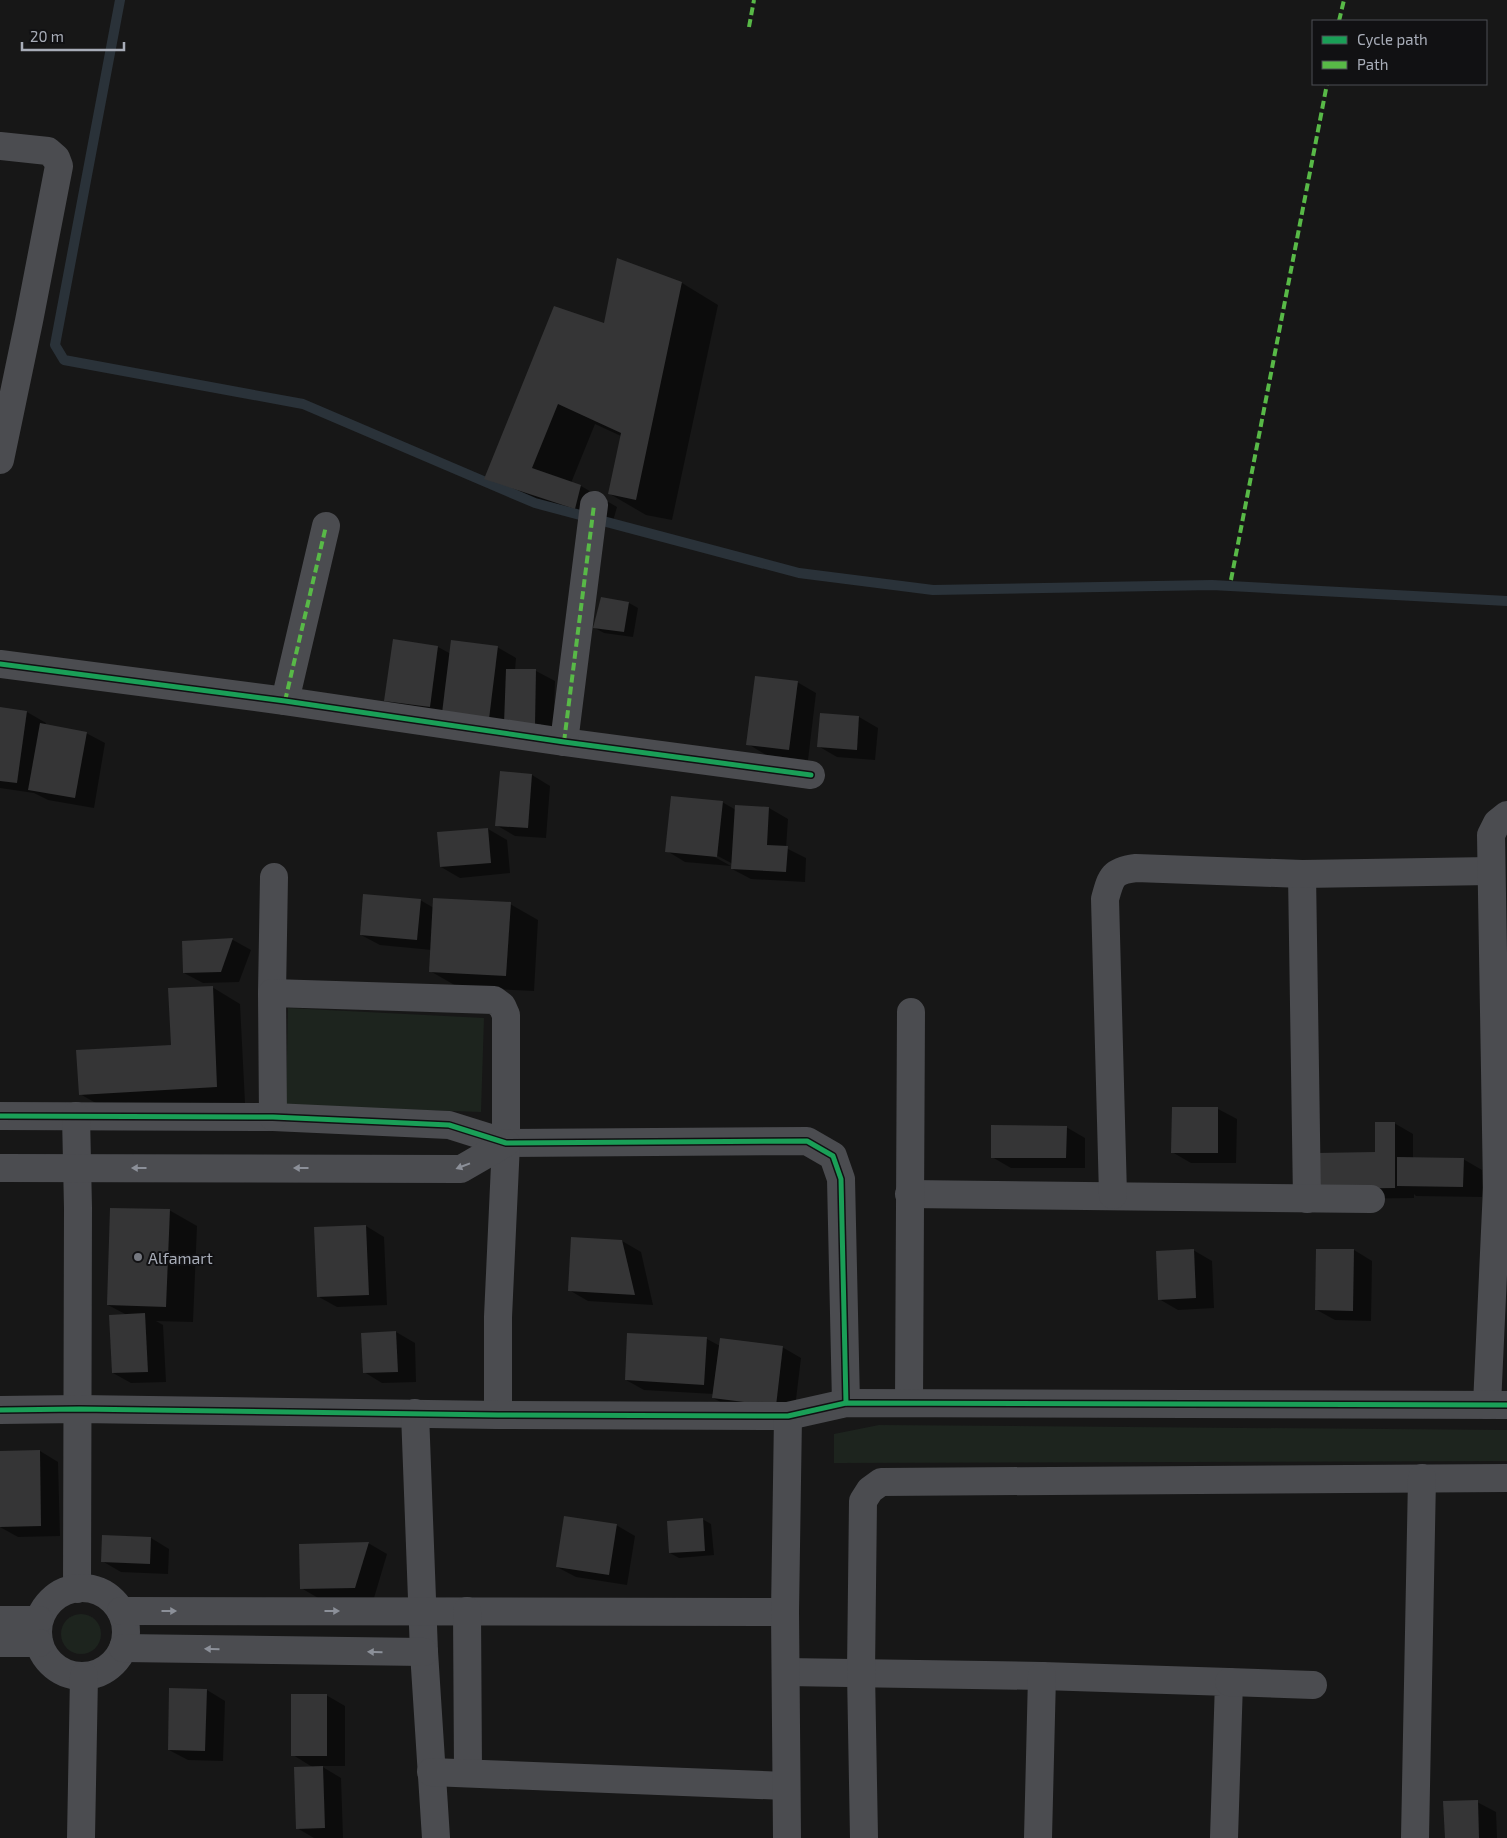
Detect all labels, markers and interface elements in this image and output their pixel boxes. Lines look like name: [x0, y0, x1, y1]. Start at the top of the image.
scale bar: [22, 20, 125, 52]
legend: [1312, 20, 1487, 85]
text: 20 m: [30, 27, 64, 45]
text: Cycle path: [1357, 30, 1428, 48]
text: Path: [1357, 55, 1388, 73]
one-way arrow: [455, 1162, 470, 1170]
one-way arrow: [131, 1164, 147, 1172]
one-way arrow: [293, 1164, 309, 1172]
place label: Alfamart: [148, 1248, 213, 1267]
marker: Alfamart: [132, 1251, 144, 1263]
one-way arrow: [162, 1607, 178, 1615]
one-way arrow: [324, 1608, 340, 1616]
one-way arrow: [204, 1645, 220, 1653]
one-way arrow: [367, 1648, 383, 1656]

